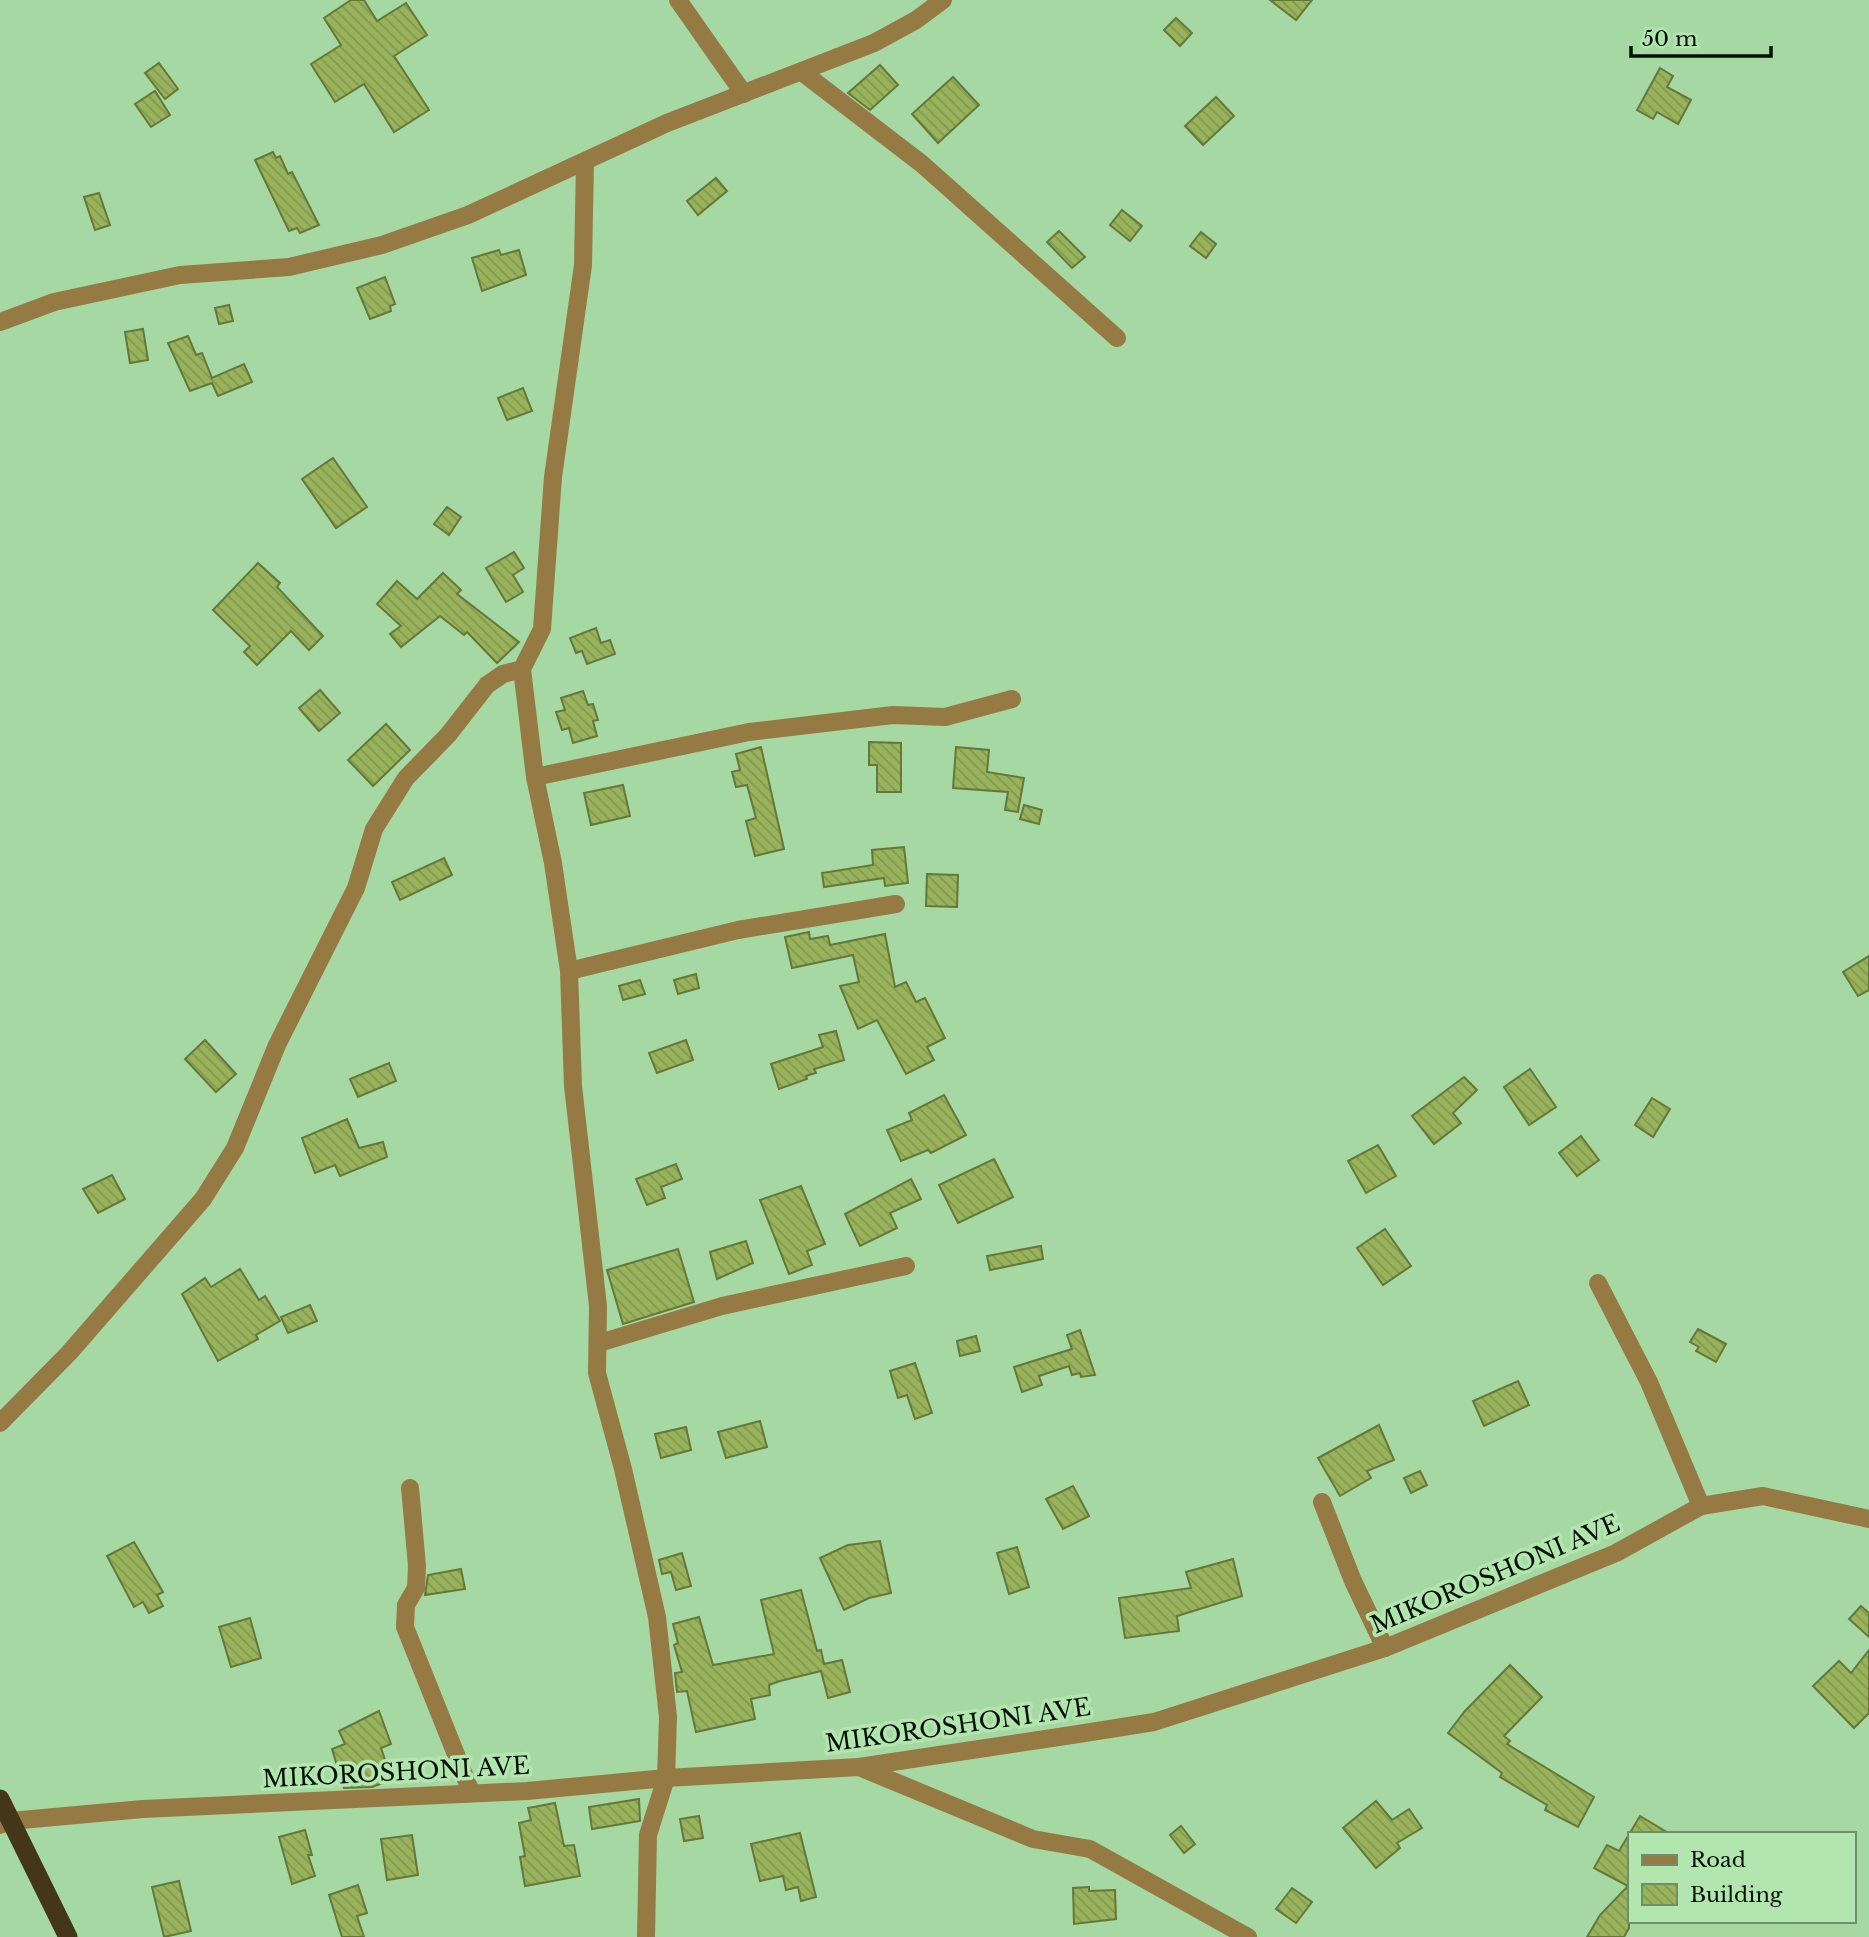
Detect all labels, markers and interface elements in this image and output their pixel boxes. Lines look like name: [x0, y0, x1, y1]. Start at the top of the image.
scale bar: [1631, 14, 1771, 58]
text: 50 m: [1642, 26, 1698, 52]
street label: MIKOROSHONI AVE: [1366, 1508, 1624, 1640]
street label: MIKOROSHONI AVE: [824, 1692, 1092, 1758]
street label: MIKOROSHONI AVE: [262, 1751, 530, 1793]
legend: [1628, 1832, 1855, 1923]
text: Road: [1690, 1847, 1746, 1873]
text: Building: [1690, 1882, 1783, 1908]

